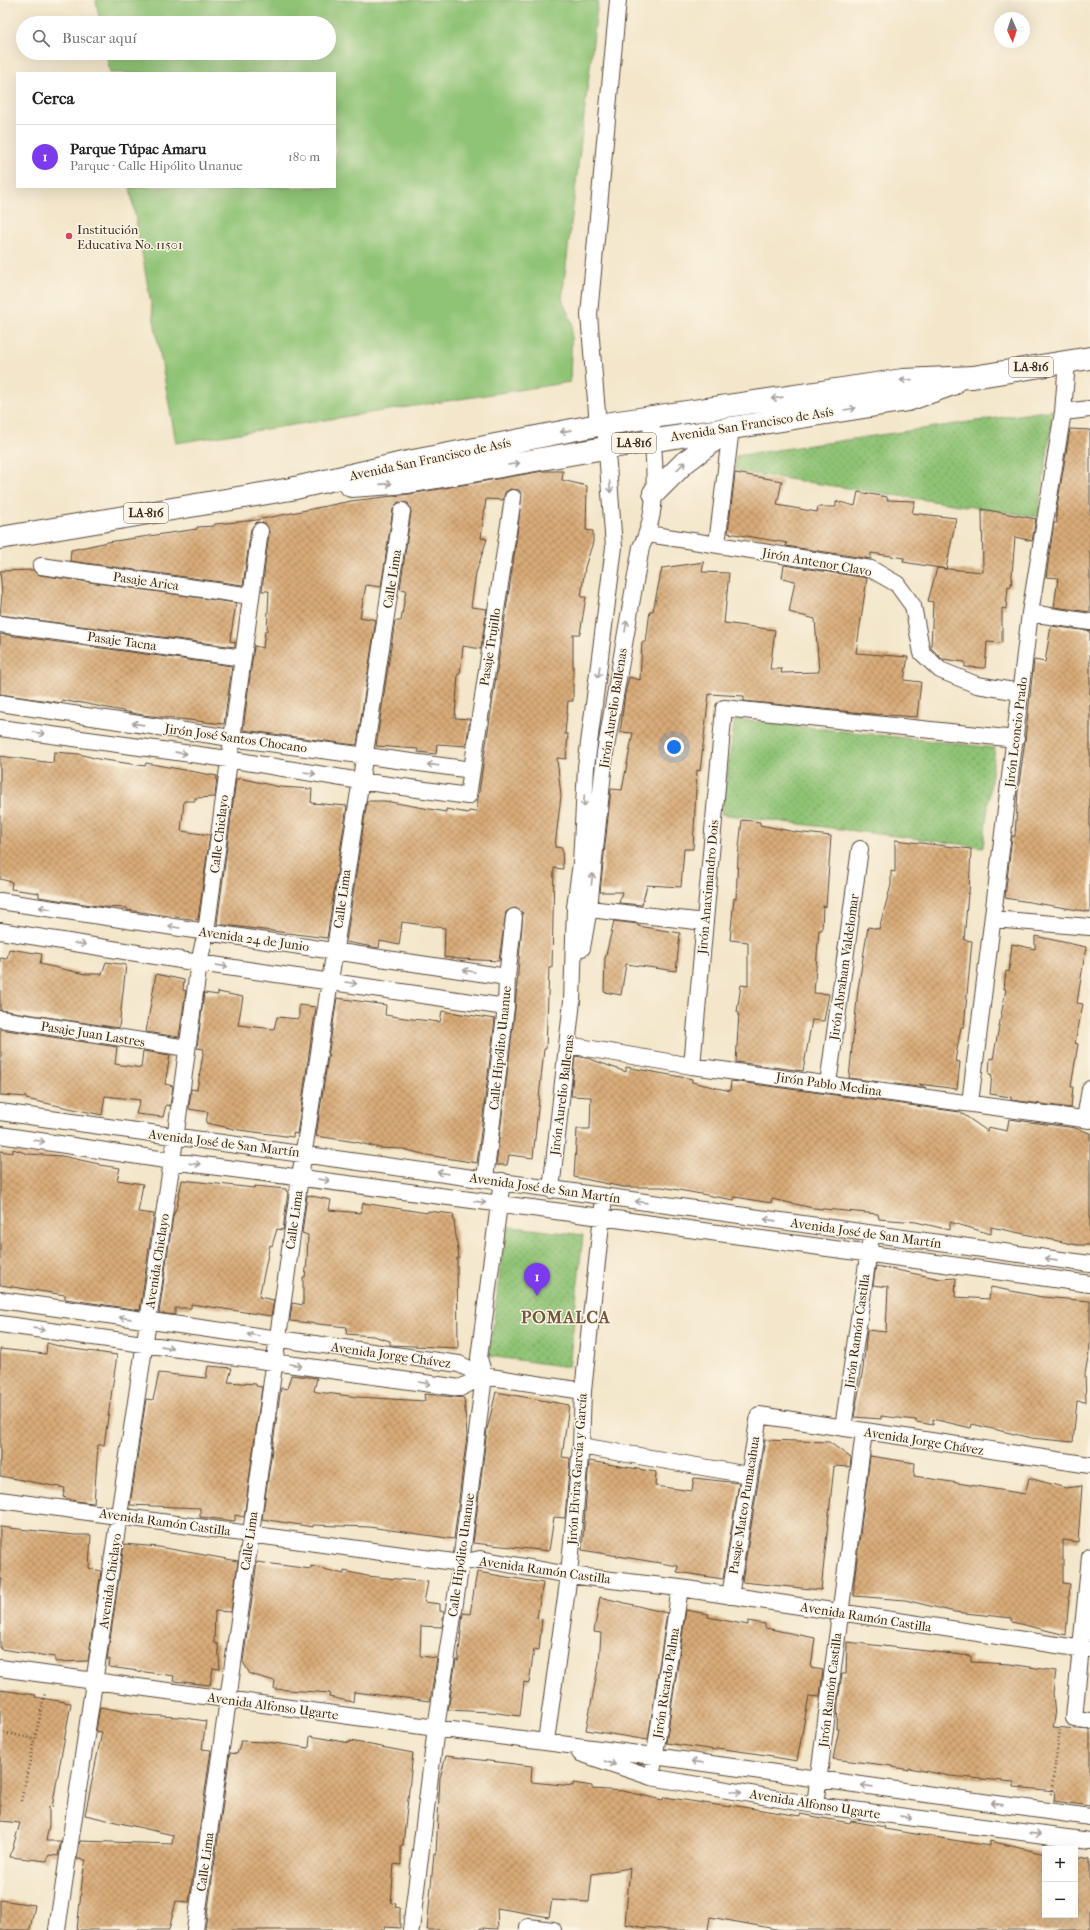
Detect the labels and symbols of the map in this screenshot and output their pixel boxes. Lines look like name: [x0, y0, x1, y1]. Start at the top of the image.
north arrow: [994, 12, 1030, 48]
place label: Institución Educativa No. 11501: [77, 222, 183, 252]
marker: Institución Educativa No. 11501: [64, 231, 74, 241]
road number: LA-816: [1009, 357, 1053, 377]
one-way arrow: [900, 376, 913, 383]
one-way arrow: [771, 394, 784, 402]
street label: Avenida San Francisco de Asís: [669, 404, 835, 444]
one-way arrow: [843, 405, 856, 413]
one-way arrow: [560, 427, 573, 435]
road number: LA-816: [612, 433, 656, 453]
street label: Avenida San Francisco de Asís: [347, 435, 512, 484]
one-way arrow: [508, 459, 521, 467]
one-way arrow: [676, 461, 686, 471]
one-way arrow: [379, 480, 392, 487]
one-way arrow: [607, 480, 614, 493]
road number: LA-816: [124, 503, 168, 523]
street label: Jirón Antenor Clavo: [760, 545, 873, 579]
street label: Calle Lima: [380, 547, 404, 610]
street label: Pasaje Arica: [112, 569, 181, 593]
street label: Pasaje Trujillo: [476, 607, 504, 687]
one-way arrow: [623, 620, 631, 633]
street label: Pasaje Tacna: [86, 629, 159, 653]
street label: Jirón Aurelio Ballenas: [596, 647, 630, 770]
one-way arrow: [595, 665, 603, 678]
street label: Jirón Leoncio Prado: [1002, 676, 1030, 789]
one-way arrow: [132, 720, 145, 728]
street label: Jirón José Santos Chocano: [163, 720, 308, 755]
one-way arrow: [32, 729, 45, 737]
your location: [664, 737, 684, 757]
one-way arrow: [174, 749, 187, 757]
one-way arrow: [427, 761, 440, 769]
one-way arrow: [303, 769, 316, 777]
street label: Calle Chiclayo: [207, 793, 231, 874]
one-way arrow: [580, 794, 588, 807]
street label: Jirón Anaximandro Dois: [695, 819, 721, 956]
street label: Calle Lima: [330, 867, 354, 930]
one-way arrow: [588, 873, 596, 886]
street label: Jirón Abraham Valdelomar: [826, 892, 862, 1042]
one-way arrow: [39, 904, 52, 912]
one-way arrow: [168, 923, 181, 931]
street label: Avenida 24 de Junio: [197, 924, 311, 954]
one-way arrow: [73, 940, 86, 948]
one-way arrow: [215, 962, 228, 970]
one-way arrow: [463, 967, 476, 975]
one-way arrow: [344, 980, 357, 988]
street label: Calle Hipólito Unanue: [486, 985, 514, 1111]
street label: Pasaje Juan Lastres: [40, 1018, 146, 1050]
street label: Jirón Aurelio Ballenas: [547, 1034, 577, 1157]
street label: Jirón Pablo Medina: [774, 1069, 884, 1099]
street label: Avenida José de San Martín: [147, 1126, 301, 1160]
one-way arrow: [32, 1137, 45, 1145]
one-way arrow: [188, 1160, 201, 1168]
one-way arrow: [437, 1169, 450, 1177]
street label: Avenida José de San Martín: [468, 1170, 622, 1206]
one-way arrow: [317, 1176, 330, 1184]
street label: Calle Lima: [282, 1188, 306, 1251]
one-way arrow: [473, 1198, 486, 1206]
one-way arrow: [635, 1198, 648, 1206]
street label: Avenida Chiclayo: [142, 1212, 172, 1311]
street label: Avenida José de San Martín: [789, 1215, 943, 1251]
one-way arrow: [764, 1216, 777, 1224]
one-way arrow: [1045, 1255, 1058, 1263]
pin: 1: [524, 1263, 550, 1296]
street label: Jirón Ramón Castilla: [841, 1272, 873, 1390]
district label: POMALCA: [521, 1307, 611, 1327]
one-way arrow: [119, 1314, 132, 1322]
one-way arrow: [32, 1325, 45, 1333]
one-way arrow: [247, 1331, 260, 1339]
street label: Avenida Jorge Chávez: [329, 1339, 452, 1371]
one-way arrow: [160, 1343, 173, 1351]
one-way arrow: [289, 1361, 302, 1369]
one-way arrow: [418, 1379, 431, 1387]
street label: Jirón Elvira García y García: [564, 1392, 590, 1546]
street label: Avenida Jorge Chávez: [862, 1424, 985, 1458]
street label: Pasaje Mateo Pumacahua: [726, 1434, 762, 1575]
street label: Calle Hipólito Unanue: [445, 1492, 477, 1618]
street label: Avenida Ramón Castilla: [97, 1505, 233, 1539]
street label: Calle Lima: [237, 1509, 261, 1572]
street label: Avenida Chiclayo: [96, 1532, 124, 1631]
street label: Avenida Ramón Castilla: [477, 1553, 613, 1587]
street label: Avenida Ramón Castilla: [798, 1599, 934, 1635]
street label: Jirón Ricardo Palma: [650, 1626, 682, 1740]
street label: Jirón Ramón Castilla: [815, 1631, 845, 1749]
street label: Avenida Alfonso Ugarte: [206, 1689, 340, 1723]
one-way arrow: [691, 1758, 704, 1766]
one-way arrow: [603, 1760, 616, 1767]
one-way arrow: [861, 1782, 874, 1790]
street label: Avenida Alfonso Ugarte: [748, 1786, 882, 1822]
one-way arrow: [729, 1788, 742, 1796]
one-way arrow: [990, 1800, 1003, 1808]
one-way arrow: [899, 1813, 912, 1821]
street label: Calle Lima: [193, 1830, 217, 1893]
one-way arrow: [1028, 1830, 1041, 1838]

